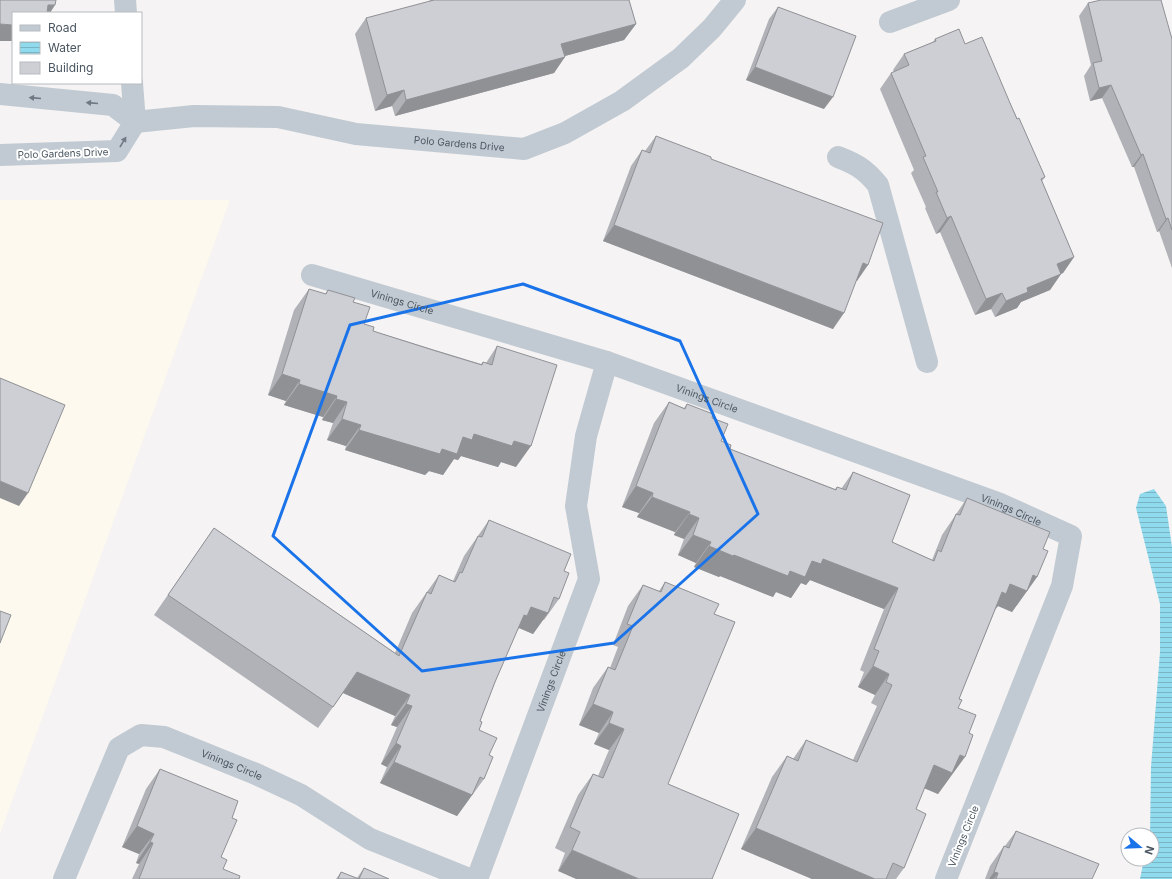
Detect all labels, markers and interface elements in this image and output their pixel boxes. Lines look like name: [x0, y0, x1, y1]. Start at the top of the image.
legend: [12, 12, 142, 84]
text: Road: [48, 20, 77, 35]
text: Water: [48, 40, 82, 55]
text: Building: [48, 60, 93, 75]
one-way arrow: [29, 94, 41, 101]
one-way arrow: [86, 99, 98, 106]
street label: Polo Gardens Drive: [413, 133, 505, 153]
one-way arrow: [119, 136, 126, 148]
street label: Polo Gardens Drive: [17, 145, 109, 161]
street label: Vinings Circle: [369, 287, 435, 317]
street label: Vinings Circle: [674, 381, 740, 415]
street label: Vinings Circle: [979, 491, 1044, 528]
street label: Vinings Circle: [534, 649, 568, 714]
street label: Vinings Circle: [200, 747, 265, 782]
street label: Vinings Circle: [945, 803, 981, 868]
north arrow: [1120, 827, 1160, 867]
text: N: [1141, 844, 1157, 857]

